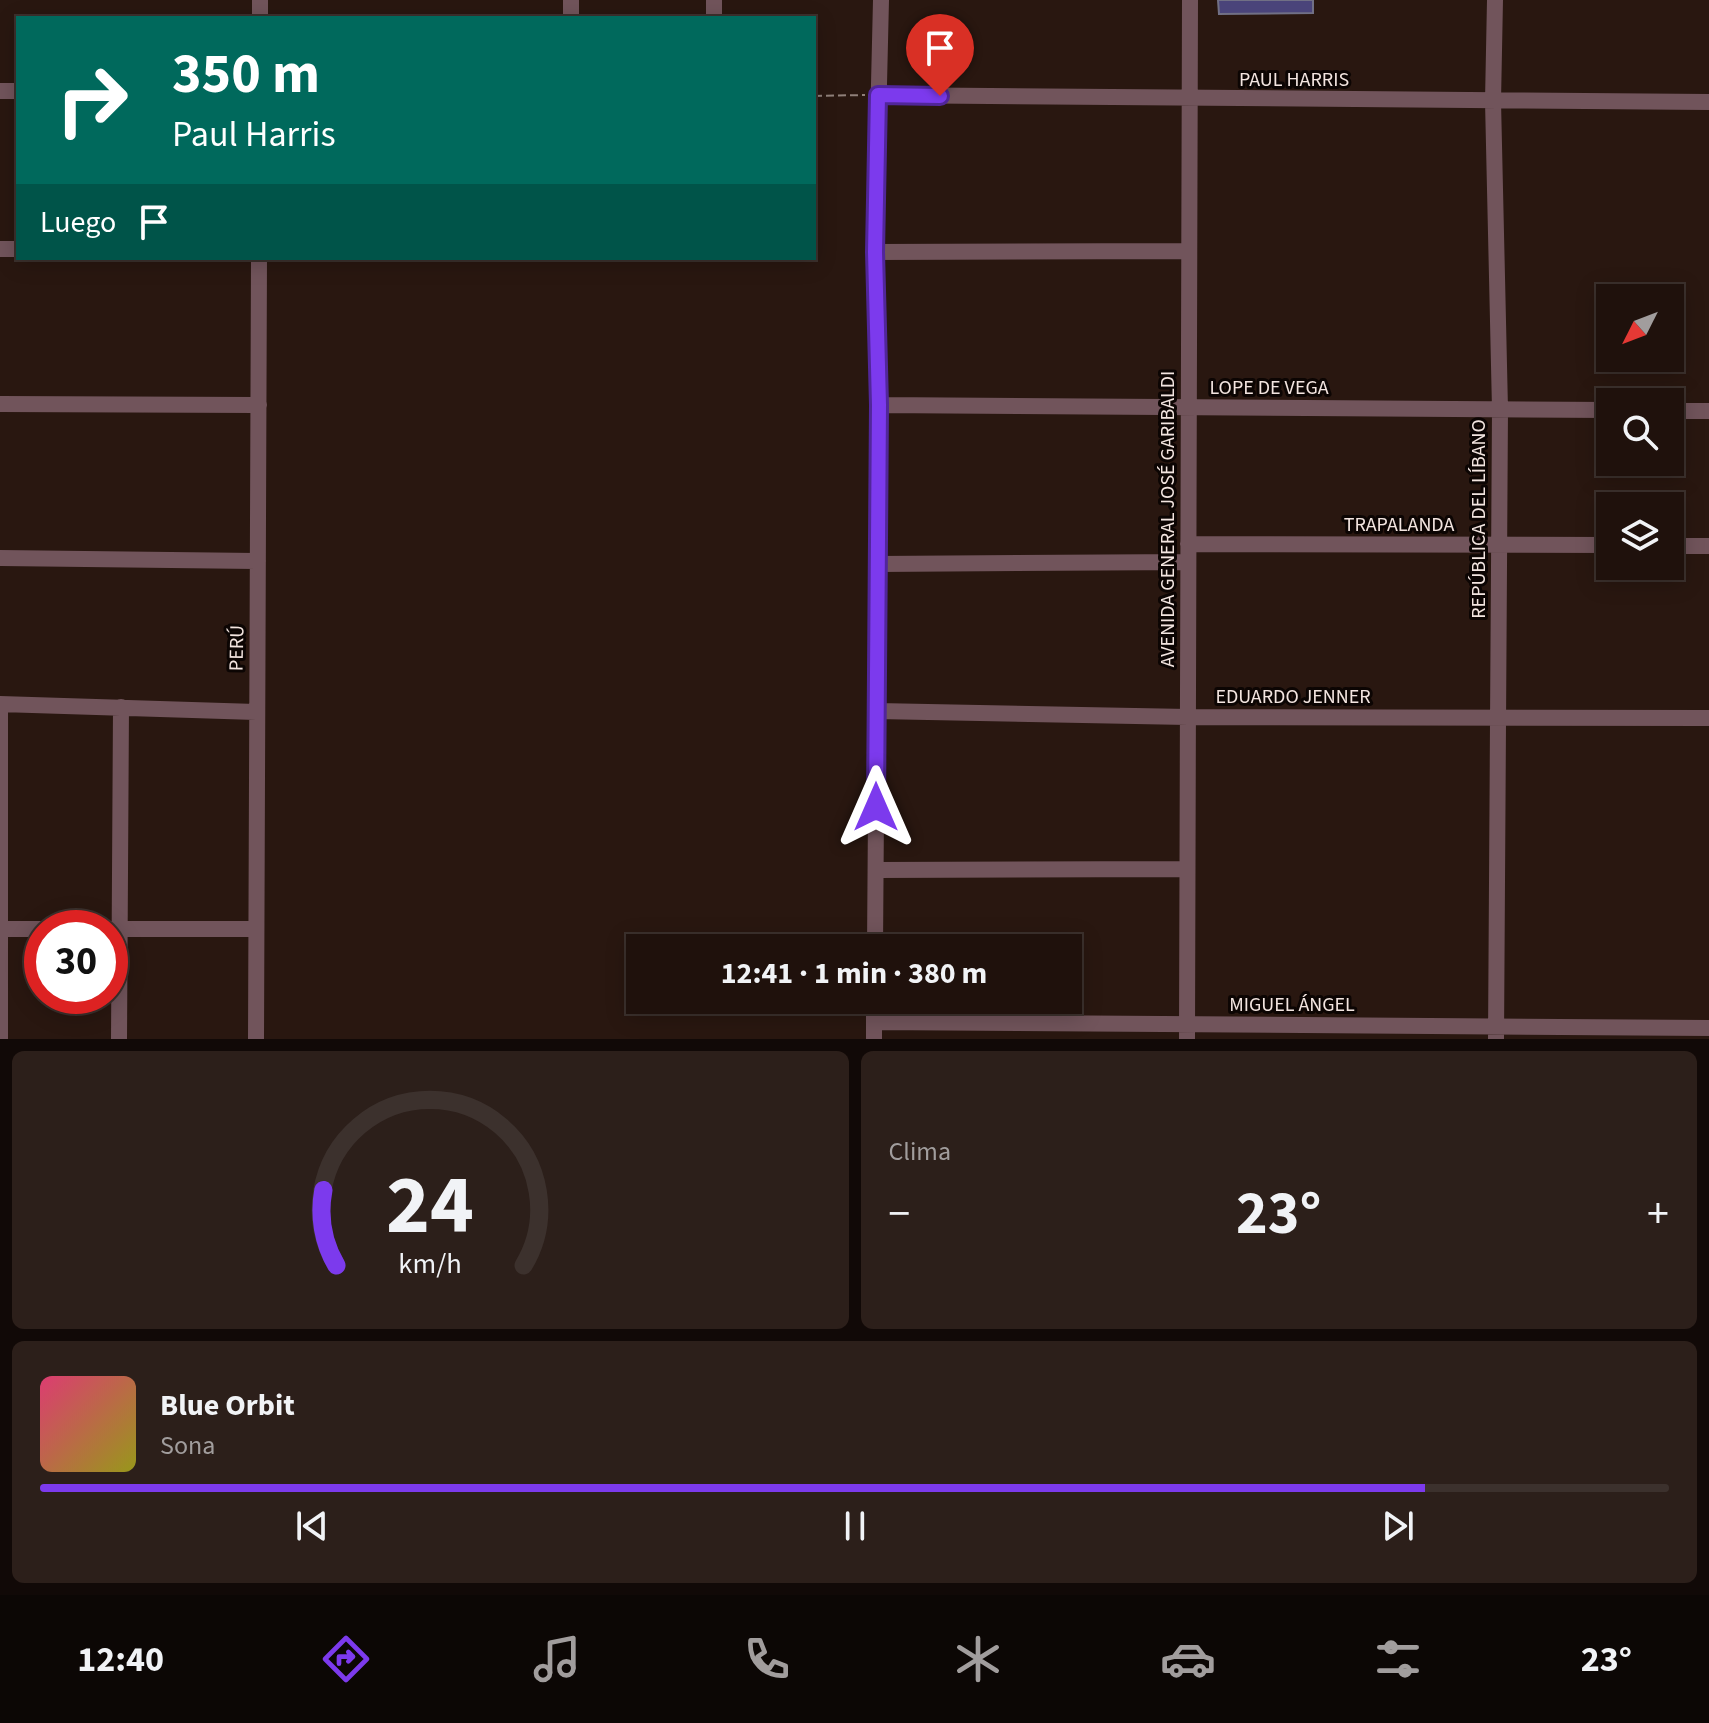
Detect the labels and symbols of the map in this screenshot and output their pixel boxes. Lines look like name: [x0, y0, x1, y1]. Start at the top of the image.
pin: [906, 14.0, 974, 96]
street label: PAUL HARRIS: [1239, 66, 1349, 94]
north arrow: [1596, 284, 1684, 372]
street label: AVENIDA GENERAL JOSÉ GARIBALDI: [1154, 371, 1182, 667]
street label: LOPE DE VEGA: [1209, 374, 1329, 402]
street label: REPÚBLICA DEL LÍBANO: [1465, 419, 1493, 619]
street label: TRAPALANDA: [1344, 511, 1454, 539]
street label: PERÚ: [223, 625, 251, 671]
street label: EDUARDO JENNER: [1215, 683, 1371, 711]
position arrow: [834, 765, 918, 849]
speed limit sign: 30: [24, 910, 128, 1014]
street label: MIGUEL ÁNGEL: [1229, 991, 1355, 1019]

